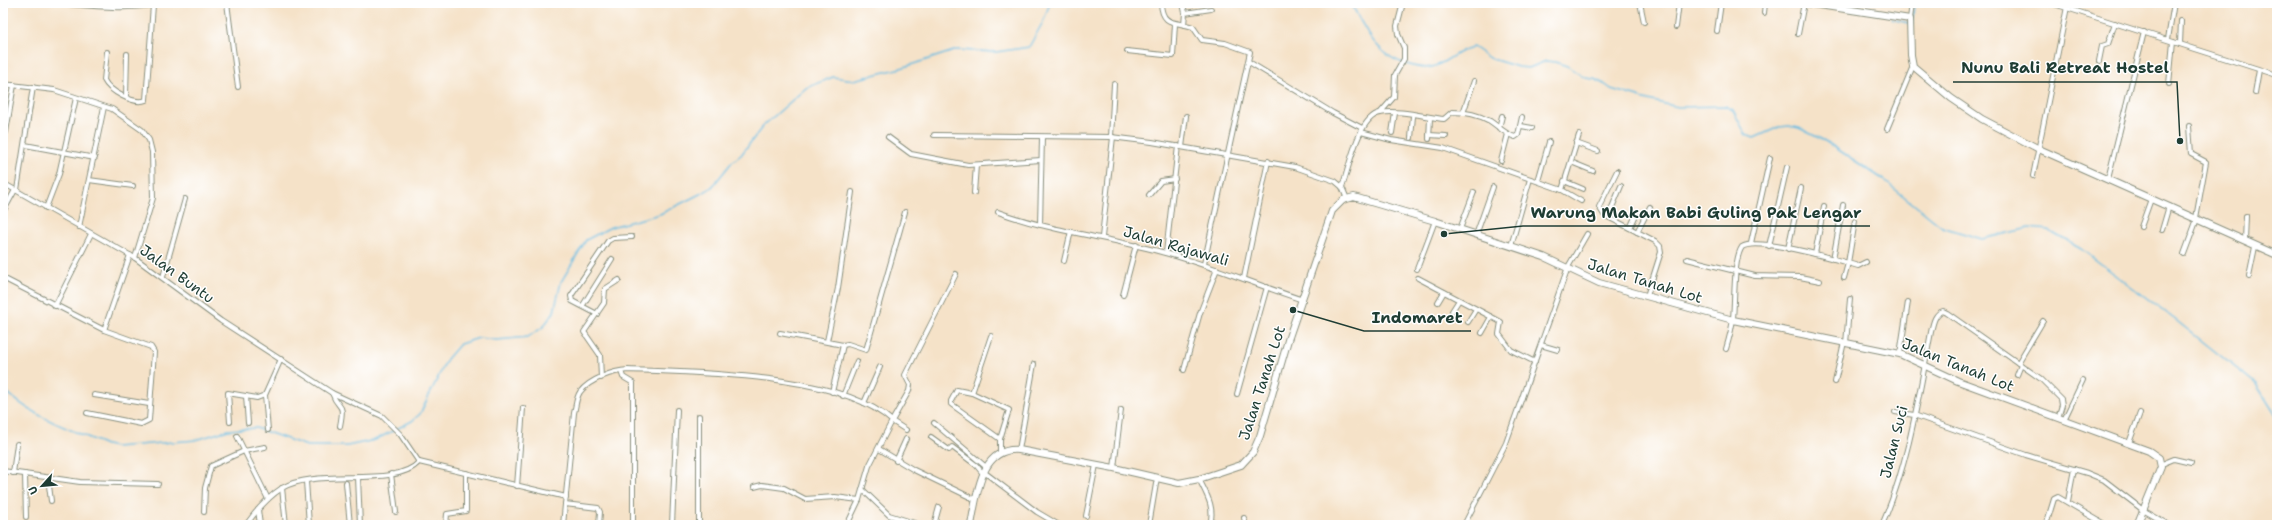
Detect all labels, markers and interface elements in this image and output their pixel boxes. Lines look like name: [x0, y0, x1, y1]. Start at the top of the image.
callout: Nunu Bali Retreat Hostel: [1953, 54, 2177, 82]
text: Nunu Bali Retreat Hostel: [1961, 57, 2170, 78]
callout: Warung Makan Babi Guling Pak Lengar: [1523, 198, 1870, 226]
text: Warung Makan Babi Guling Pak Lengar: [1530, 202, 1862, 223]
street label: Jalan Rajawali: [1121, 221, 1231, 271]
street label: Jalan Buntu: [136, 240, 218, 308]
street label: Jalan Tanah Lot: [1585, 254, 1705, 308]
callout: Indomaret: [1364, 303, 1471, 331]
text: Indomaret: [1372, 307, 1463, 328]
street label: Jalan Tanah Lot: [1234, 323, 1290, 443]
street label: Jalan Tanah Lot: [1899, 333, 2017, 397]
street label: Jalan Suci: [1875, 404, 1913, 480]
north arrow: [22, 466, 62, 506]
text: U: [25, 484, 42, 497]

